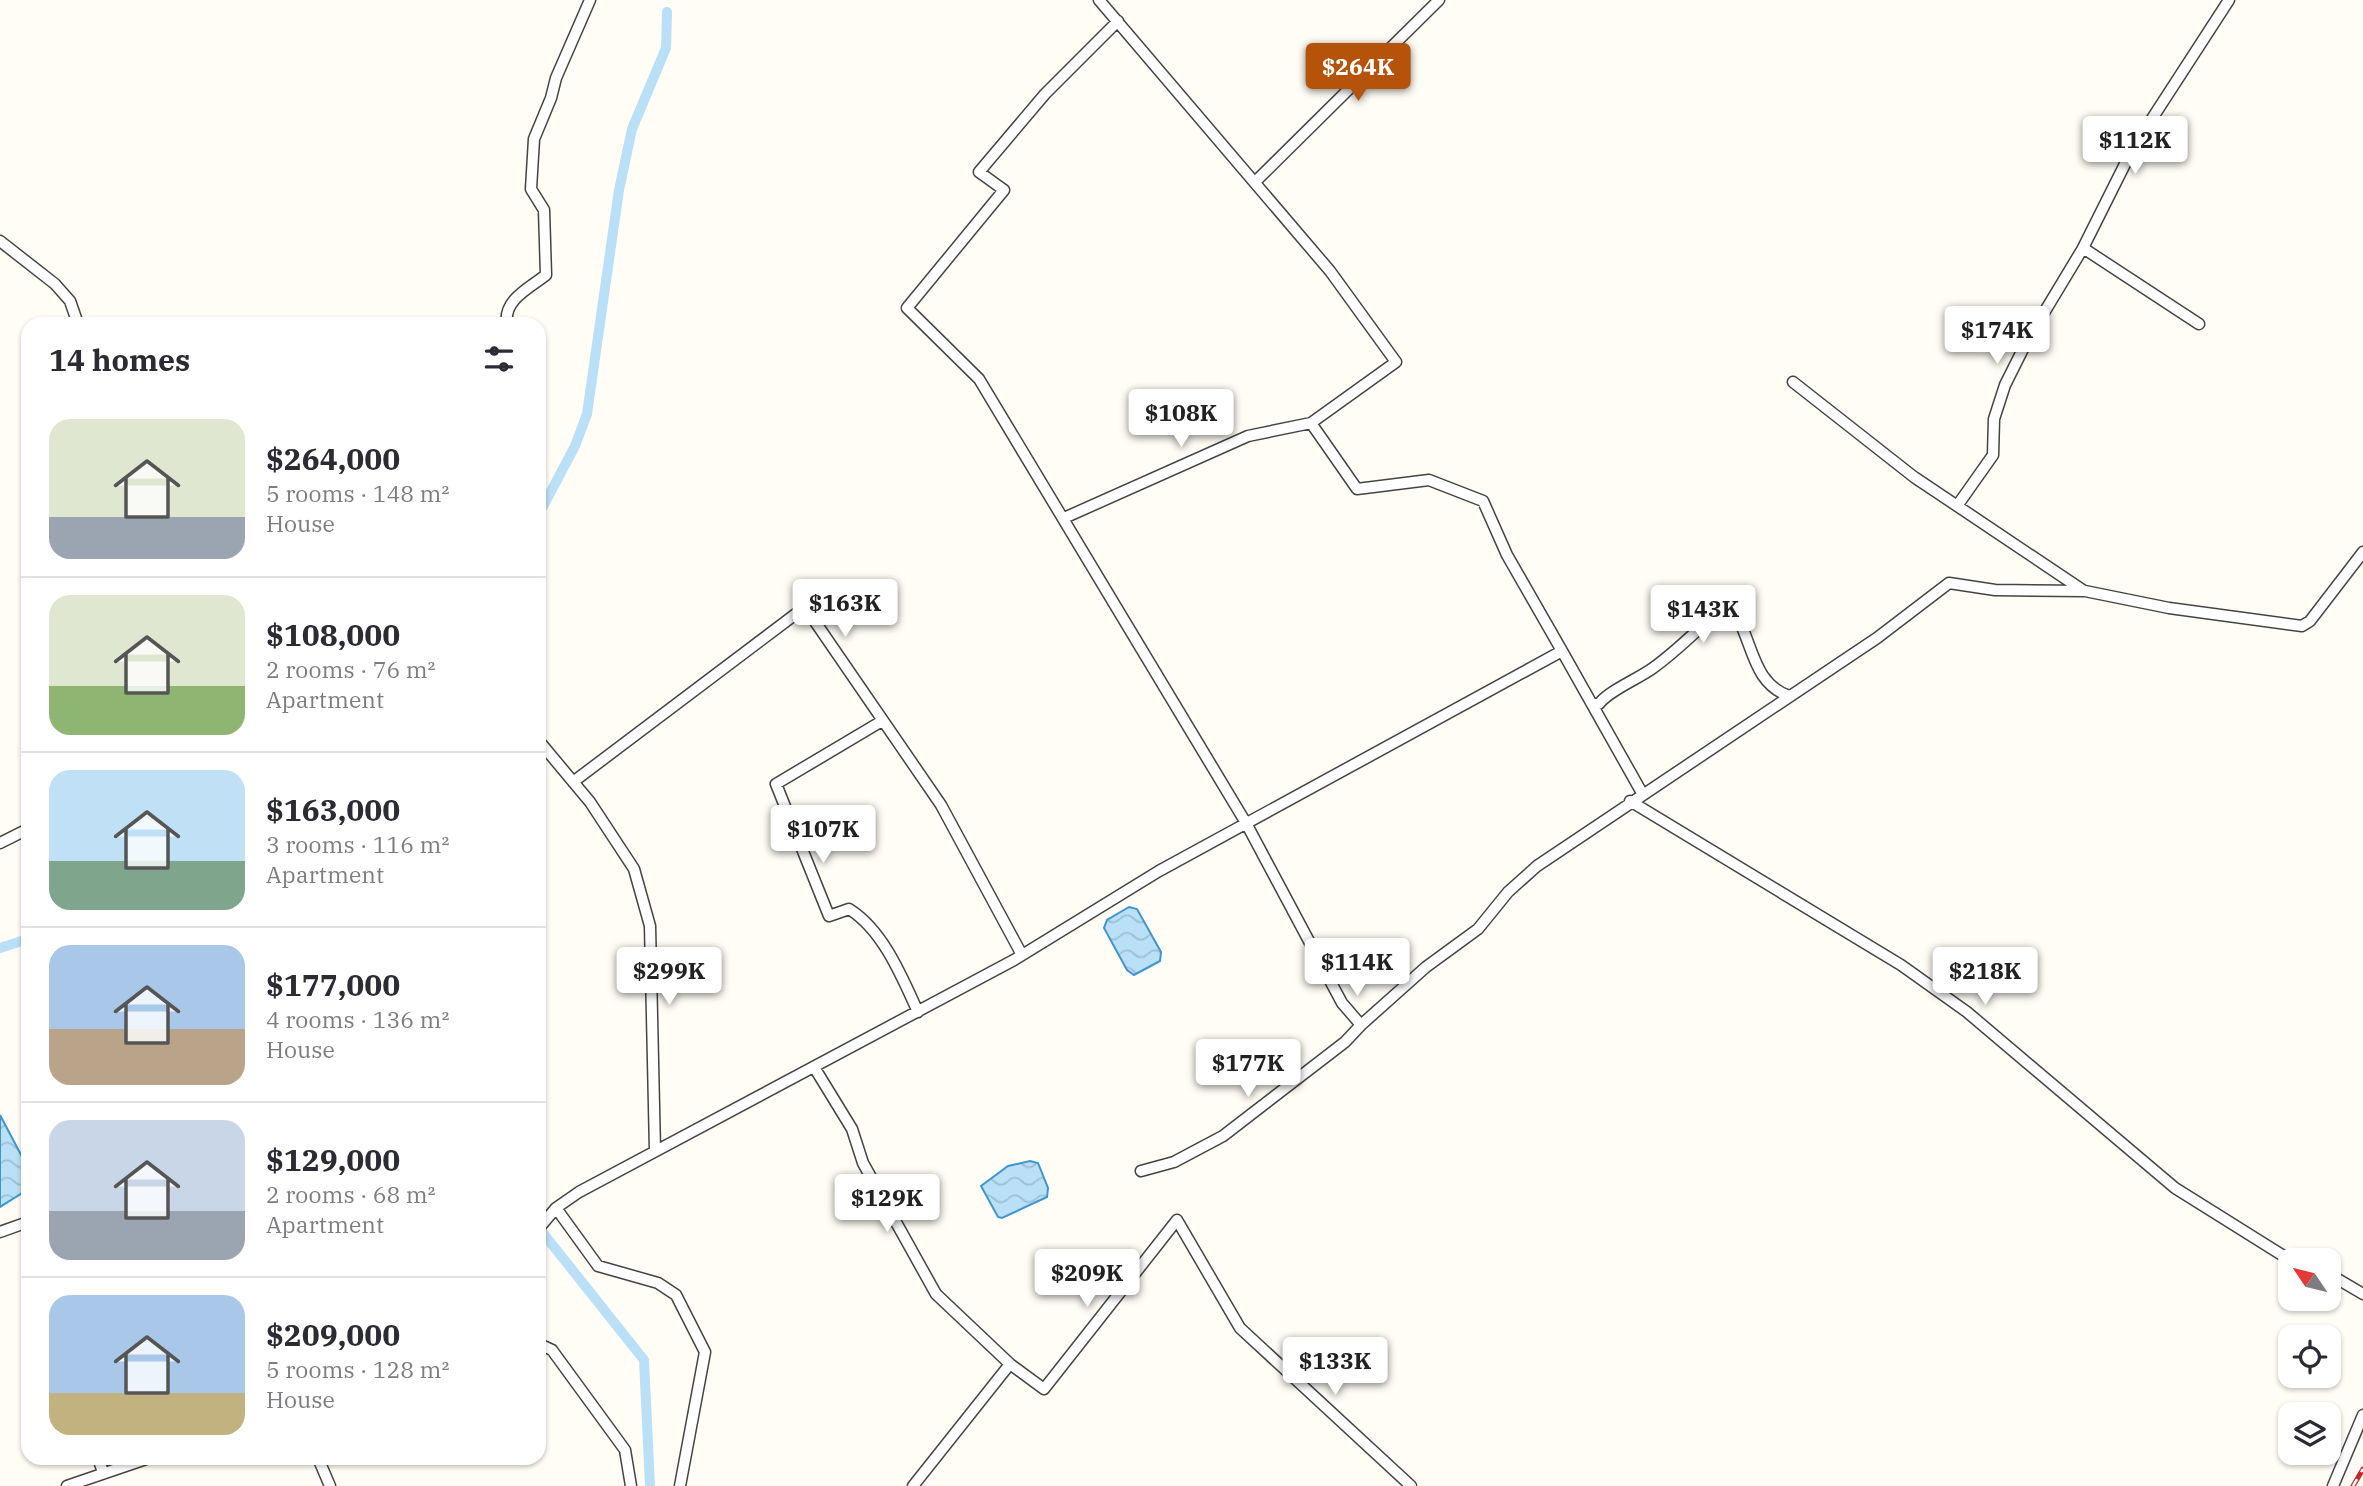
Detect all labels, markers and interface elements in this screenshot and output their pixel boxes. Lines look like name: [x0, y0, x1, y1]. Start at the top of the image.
pin: $264K: [1309, 43, 1407, 103]
text: $264K: [1322, 51, 1394, 81]
pin: $112K: [2086, 116, 2184, 176]
text: $112K: [2099, 124, 2171, 154]
pin: $174K: [1948, 306, 2046, 366]
text: $174K: [1961, 314, 2033, 344]
text: 14 homes: [49, 340, 190, 379]
icon: filters: [480, 340, 518, 378]
pin: $108K: [1132, 390, 1230, 449]
text: $108K: [1145, 397, 1217, 427]
text: $264,000: [266, 439, 400, 478]
icon: home: [105, 447, 189, 531]
text: 5 rooms · 148 m²: [266, 478, 449, 508]
text: House: [266, 508, 335, 538]
pin: $163K: [796, 580, 894, 639]
pin: $143K: [1654, 586, 1752, 645]
text: $163K: [809, 587, 881, 617]
text: $143K: [1667, 593, 1739, 623]
text: $108,000: [266, 615, 400, 654]
icon: home: [105, 623, 189, 707]
text: 2 rooms · 76 m²: [266, 654, 436, 684]
text: Apartment: [266, 684, 384, 714]
text: $163,000: [266, 790, 400, 829]
icon: home: [105, 798, 189, 882]
pin: $107K: [774, 806, 872, 865]
text: $107K: [787, 813, 859, 843]
text: 3 rooms · 116 m²: [266, 829, 449, 859]
text: Apartment: [266, 859, 384, 889]
pin: $114K: [1308, 939, 1406, 998]
text: $114K: [1321, 946, 1393, 976]
pin: $299K: [620, 948, 718, 1007]
pin: $218K: [1936, 948, 2034, 1007]
text: $299K: [633, 955, 705, 985]
text: $218K: [1949, 955, 2021, 985]
text: $177,000: [266, 965, 400, 1004]
icon: home: [105, 973, 189, 1057]
text: 4 rooms · 136 m²: [266, 1004, 449, 1034]
text: House: [266, 1034, 335, 1064]
pin: $177K: [1199, 1040, 1297, 1099]
text: $177K: [1212, 1047, 1284, 1077]
text: $129,000: [266, 1140, 400, 1179]
icon: home: [105, 1148, 189, 1232]
pin: $129K: [838, 1174, 936, 1234]
text: 2 rooms · 68 m²: [266, 1179, 436, 1209]
text: $129K: [851, 1182, 923, 1212]
text: Apartment: [266, 1209, 384, 1239]
north arrow: [2278, 1248, 2342, 1311]
map controls: [2278, 1248, 2341, 1465]
pin: $209K: [1038, 1250, 1136, 1309]
text: $209K: [1051, 1257, 1123, 1287]
text: $209,000: [266, 1315, 400, 1354]
icon: home: [105, 1323, 189, 1407]
button: locate: [2278, 1325, 2341, 1388]
pin: $133K: [1286, 1338, 1384, 1397]
text: $133K: [1299, 1345, 1371, 1375]
text: 5 rooms · 128 m²: [266, 1354, 449, 1384]
text: House: [266, 1384, 335, 1414]
button: layers: [2278, 1402, 2341, 1465]

